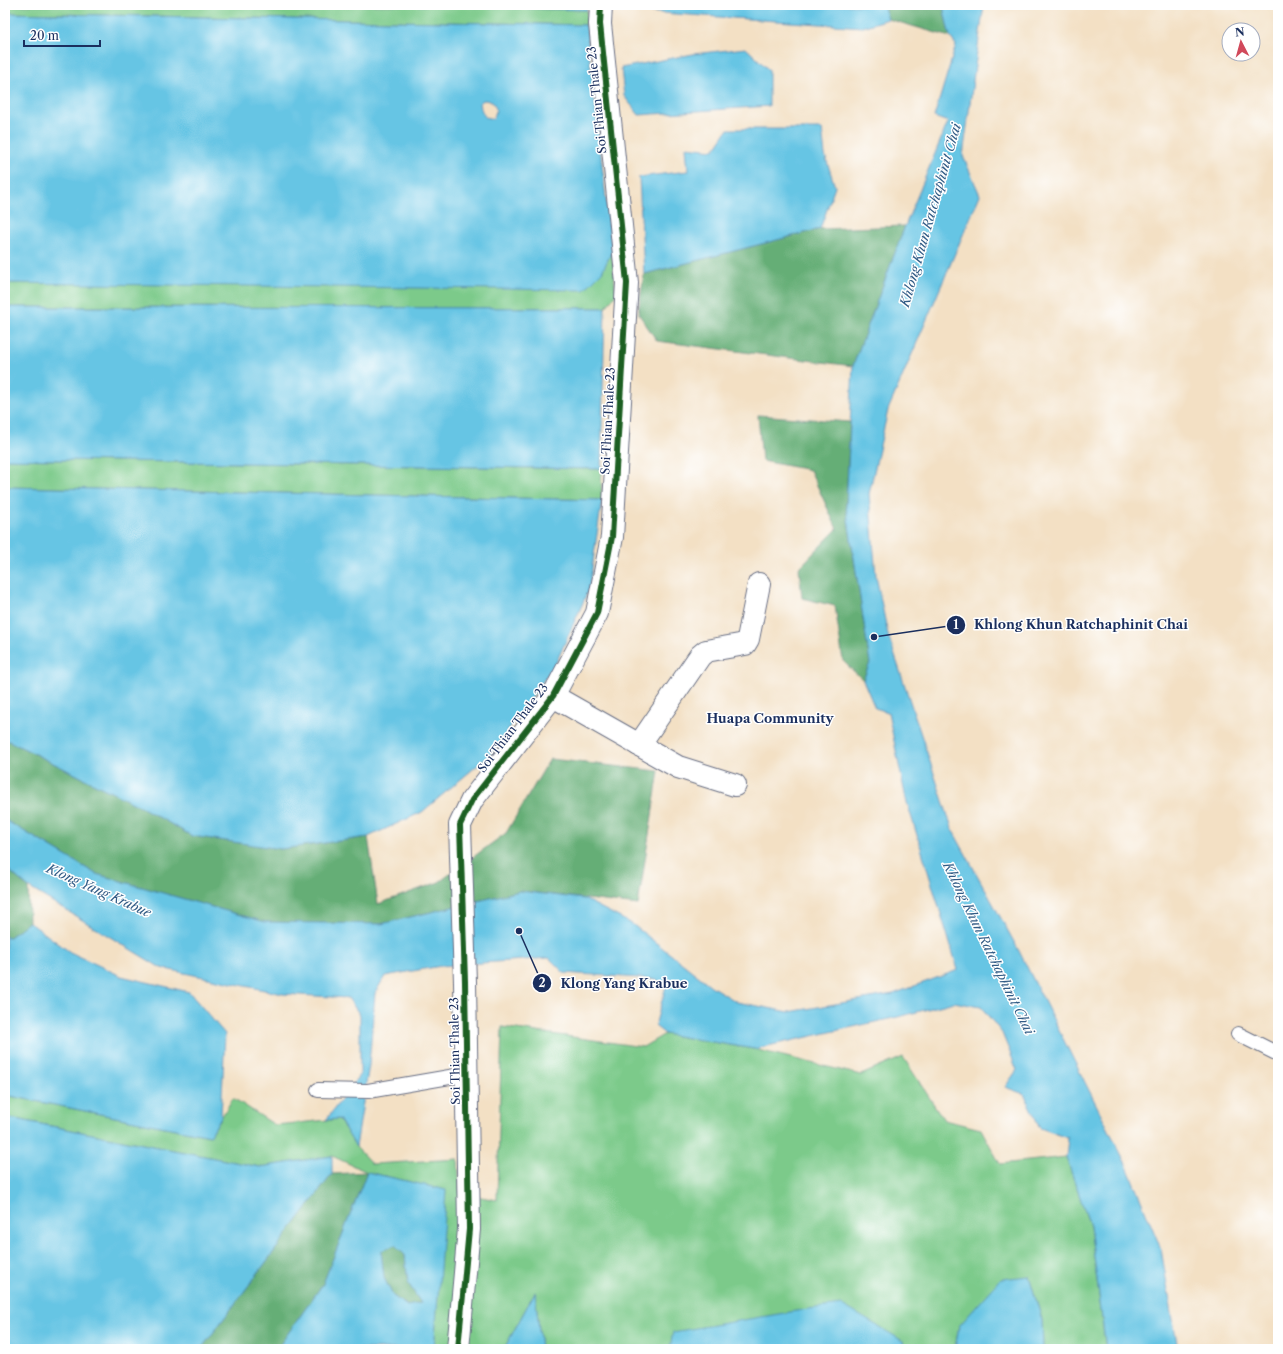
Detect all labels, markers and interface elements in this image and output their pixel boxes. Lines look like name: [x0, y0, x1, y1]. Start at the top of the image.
scale bar: [24, 22, 100, 48]
north arrow: [1221, 22, 1261, 62]
text: N: [1234, 25, 1246, 40]
text: 20 m: [30, 28, 59, 43]
street label: Soi Thian Thale 23: [583, 46, 610, 154]
water label: Khlong Khun Ratchaphinit Chai: [896, 121, 964, 310]
street label: Soi Thian Thale 23: [597, 367, 618, 475]
callout: Khlong Khun Ratchaphinit Chai: [946, 612, 1196, 637]
text: Khlong Khun Ratchaphinit Chai: [974, 616, 1188, 632]
text: 1: [953, 617, 959, 632]
street label: Soi Thian Thale 23: [474, 680, 551, 775]
district label: Huapa Community: [706, 710, 835, 726]
water label: Khlong Khun Ratchaphinit Chai: [940, 858, 1038, 1038]
water label: Klong Yang Krabue: [43, 859, 154, 920]
callout: Klong Yang Krabue: [532, 971, 696, 996]
text: 2: [538, 975, 546, 990]
text: Klong Yang Krabue: [560, 975, 688, 991]
street label: Soi Thian Thale 23: [446, 997, 463, 1105]

